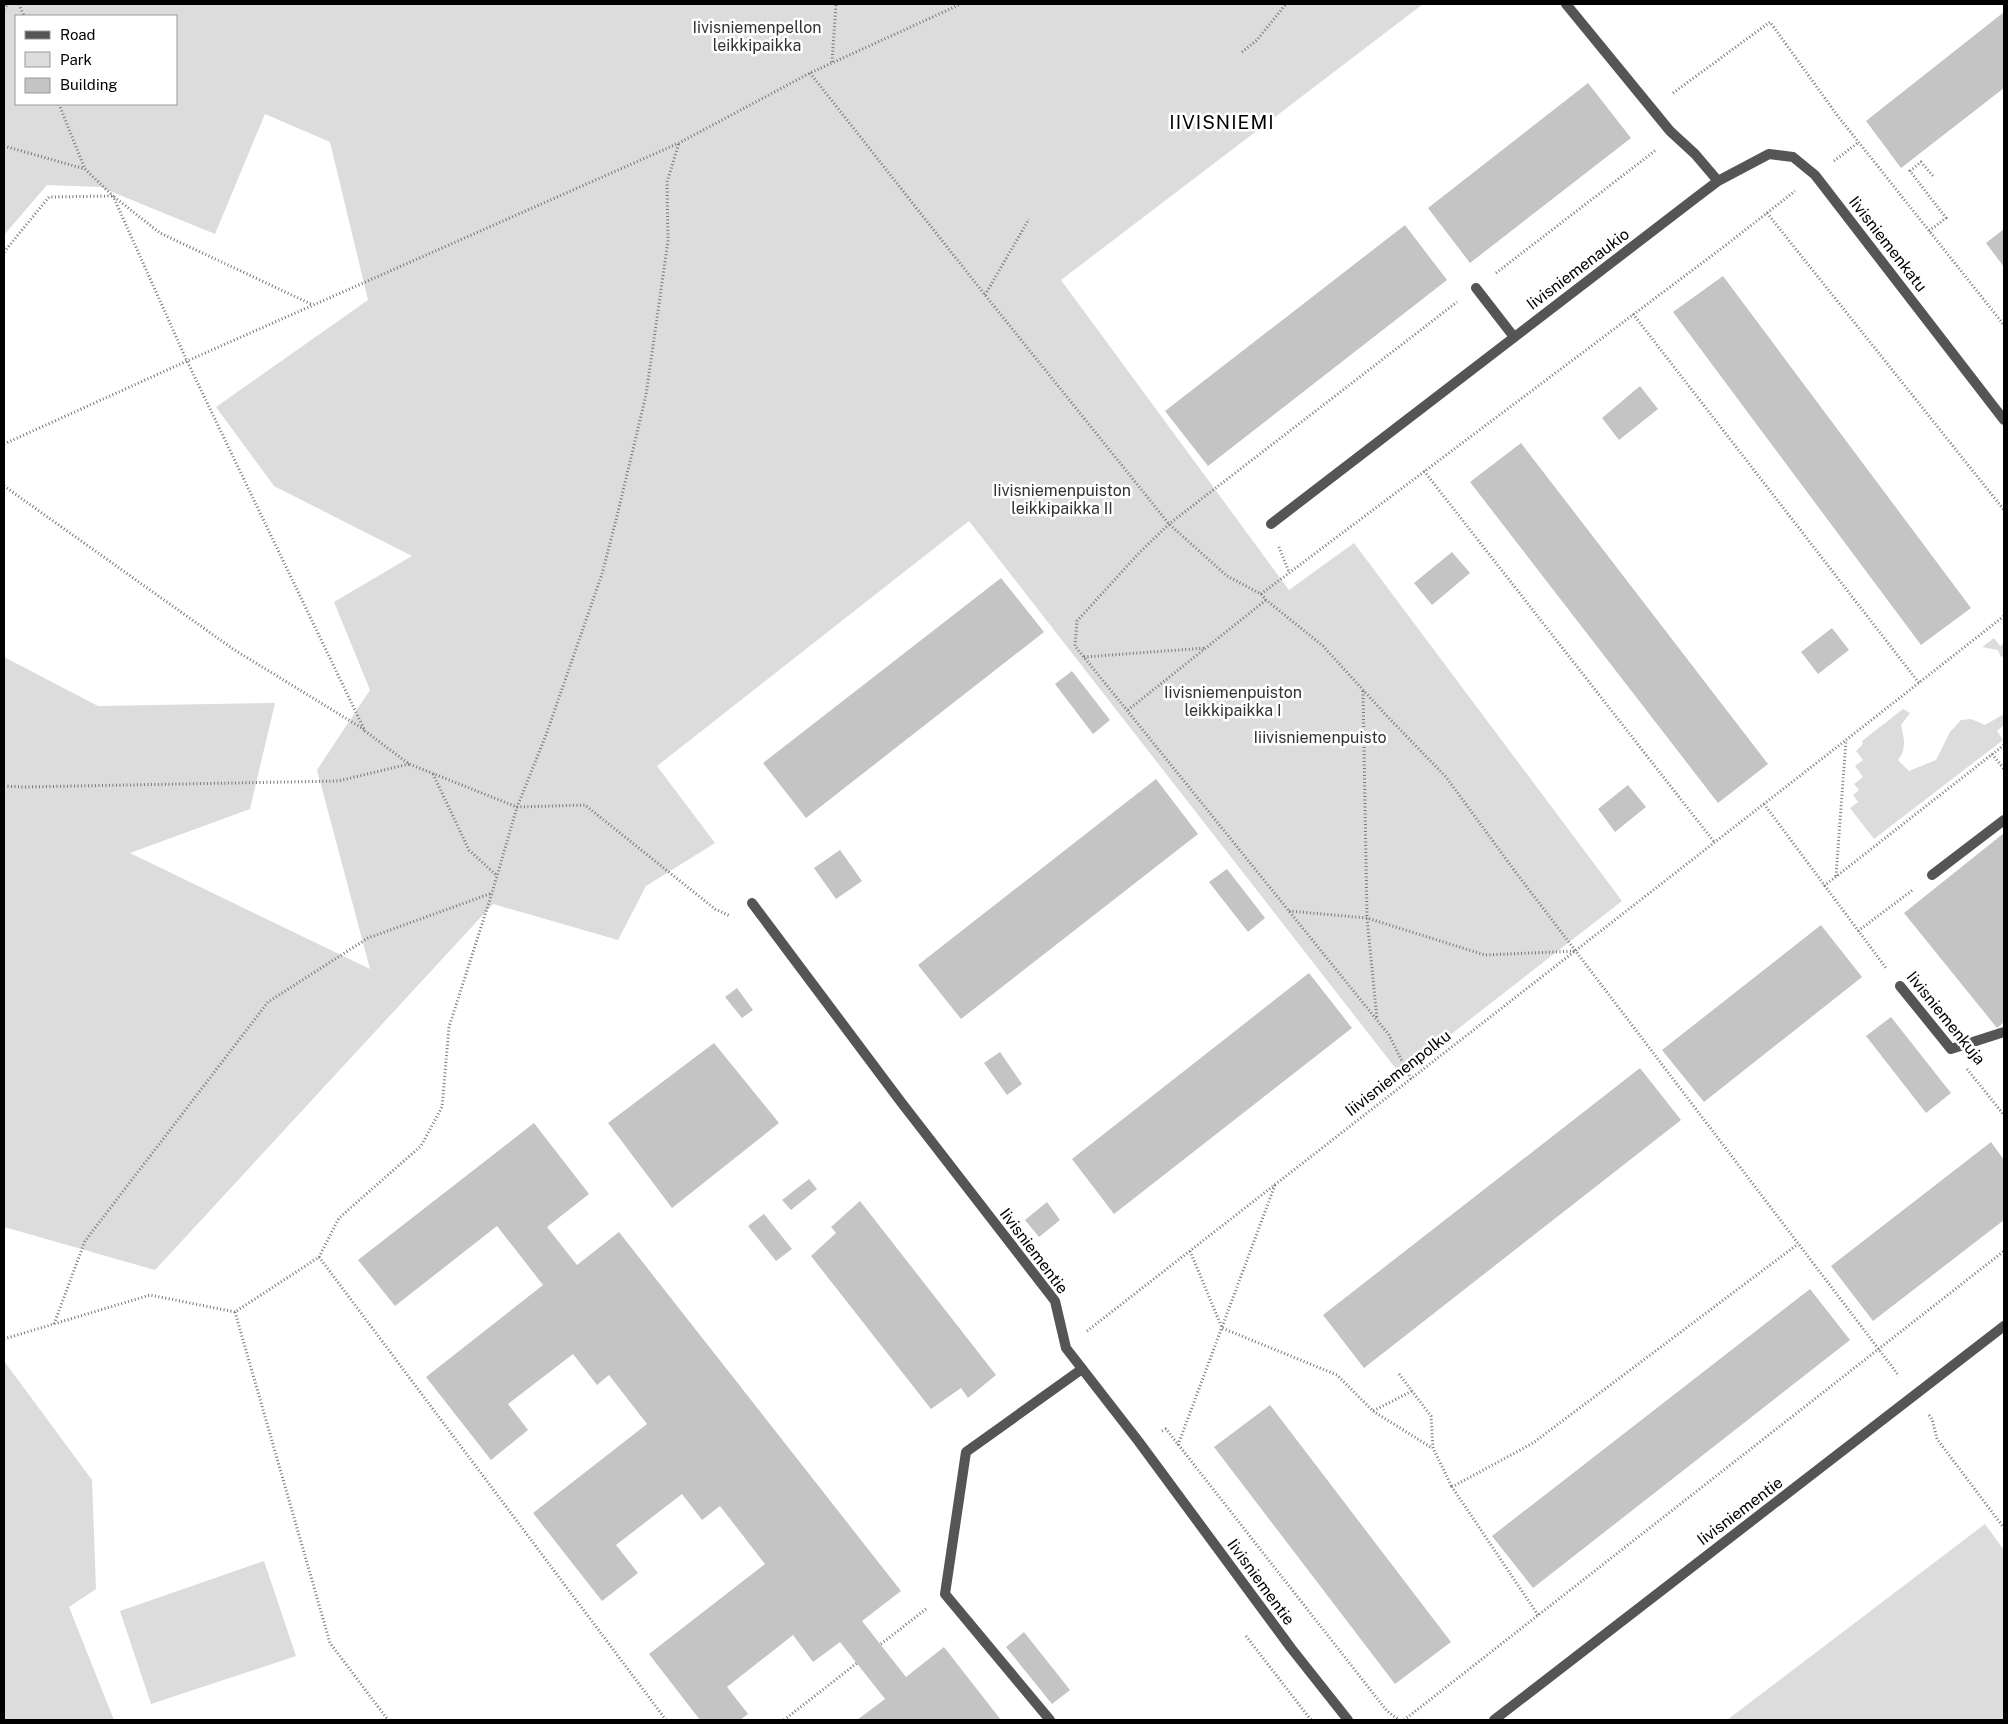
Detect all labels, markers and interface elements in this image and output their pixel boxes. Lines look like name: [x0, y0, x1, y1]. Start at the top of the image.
legend: [15, 15, 178, 105]
park label: Iivisniemenpellon leikkipaikka: [693, 18, 821, 55]
text: Road: [60, 26, 96, 43]
text: Park: [60, 51, 92, 68]
text: Building: [60, 76, 118, 93]
district label: IIVISNIEMI: [1169, 111, 1275, 133]
street label: Iivisniemenkatu: [1845, 193, 1931, 295]
street label: Iivisniemenaukio: [1523, 224, 1633, 314]
park label: Iivisniemenpuiston leikkipaikka II: [993, 481, 1131, 518]
park label: Iivisniemenpuiston leikkipaikka I: [1164, 683, 1302, 720]
park label: Iiivisniemenpuisto: [1254, 728, 1386, 747]
street label: Iivisniemenkuja: [1903, 968, 1989, 1068]
street label: Iiivisniemenpolku: [1342, 1026, 1454, 1120]
street label: Iivisniementie: [996, 1205, 1072, 1297]
street label: Iivisniementie: [1694, 1473, 1786, 1549]
street label: Iivisniementie: [1223, 1535, 1299, 1629]

